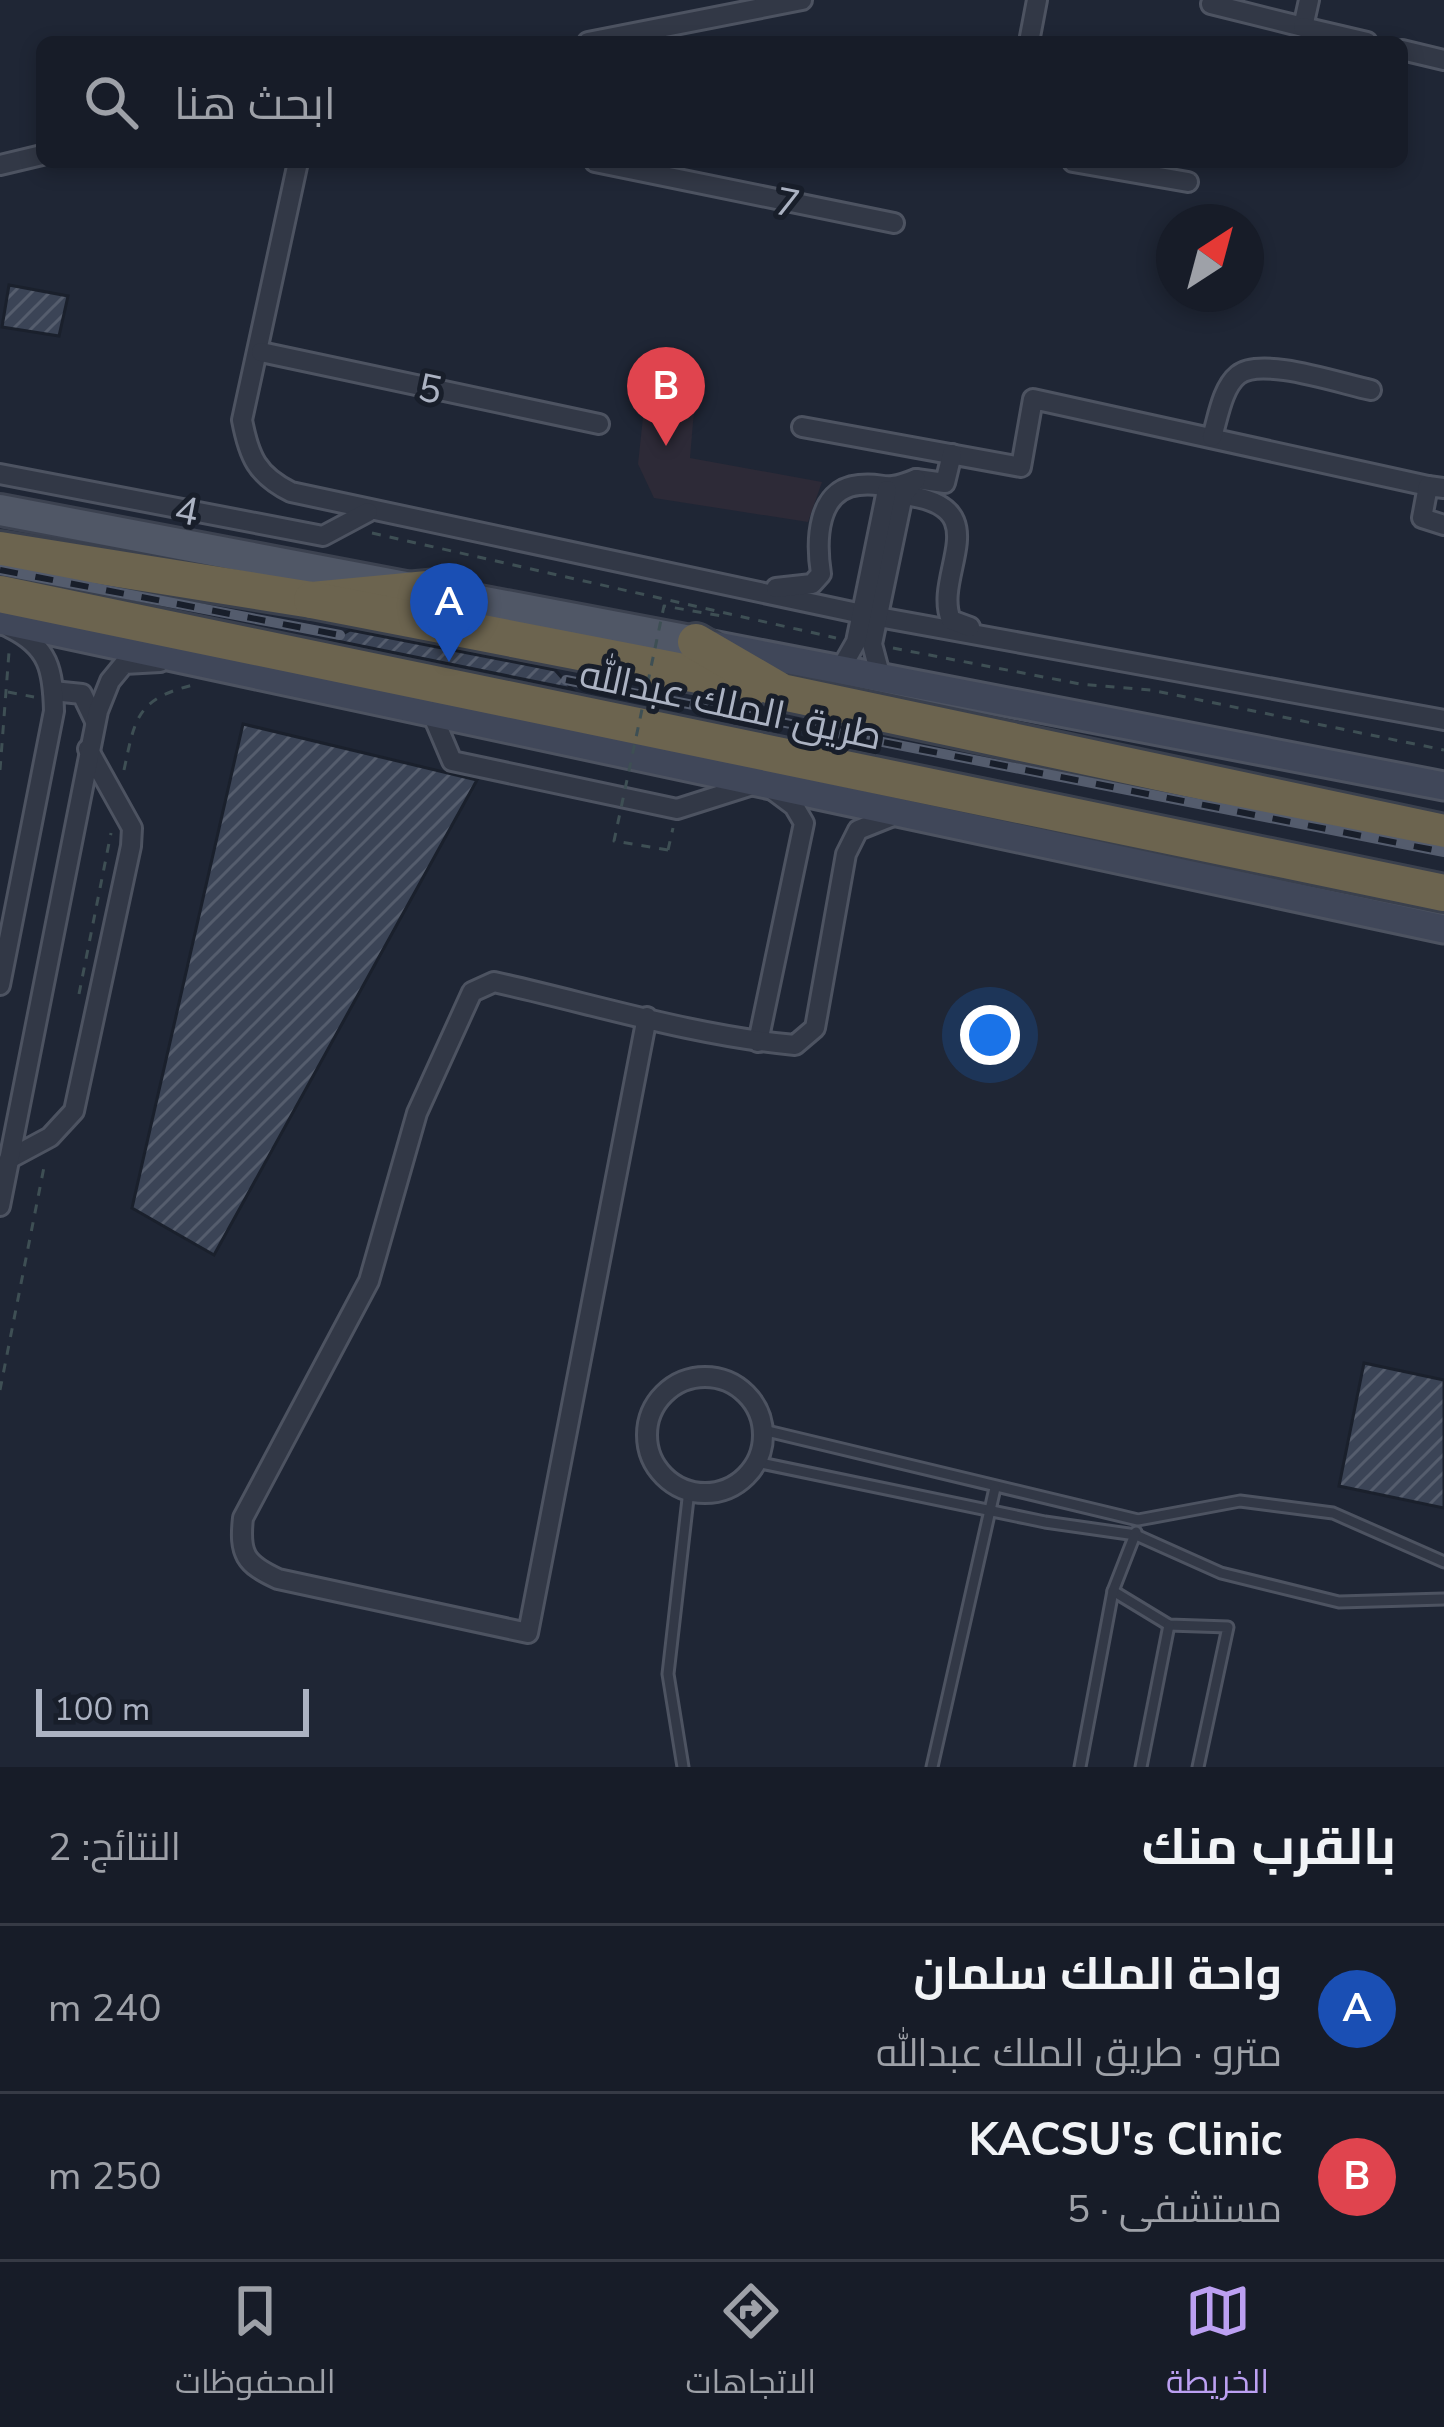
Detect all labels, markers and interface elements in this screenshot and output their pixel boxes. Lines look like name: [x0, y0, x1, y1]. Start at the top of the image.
search box: [36, 36, 1408, 168]
icon: search: [78, 69, 144, 135]
text: ابحث هنا: [174, 74, 336, 135]
street label: 7: [771, 175, 804, 232]
north arrow: [1156, 204, 1264, 312]
pin: B: [627, 347, 705, 446]
street label: 5: [413, 361, 447, 418]
street label: 4: [170, 483, 203, 540]
pin: A: [410, 563, 488, 662]
street label: طريق الملك عبدالله: [575, 648, 887, 763]
your location: [960, 1005, 1020, 1065]
scale bar: [36, 1683, 309, 1736]
text: 100 m: [54, 1687, 150, 1732]
text: بالقرب منك: [1142, 1812, 1396, 1882]
text: النتائج: 2: [48, 1821, 181, 1874]
text: واحة الملك سلمان: [914, 1944, 1282, 2005]
text: 240 m: [48, 1982, 162, 2035]
text: A: [1342, 1982, 1372, 2035]
text: مترو · طريق الملك عبدالله: [876, 2027, 1282, 2080]
text: KACSU's Clinic: [969, 2110, 1282, 2171]
text: 250 m: [48, 2150, 162, 2203]
text: B: [1344, 2150, 1370, 2203]
text: مستشفى · 5: [1067, 2183, 1282, 2236]
tab: المحفوظات: [175, 2278, 336, 2412]
tab: الاتجاهات: [685, 2278, 816, 2412]
tab: الخريطة: [1166, 2278, 1269, 2412]

